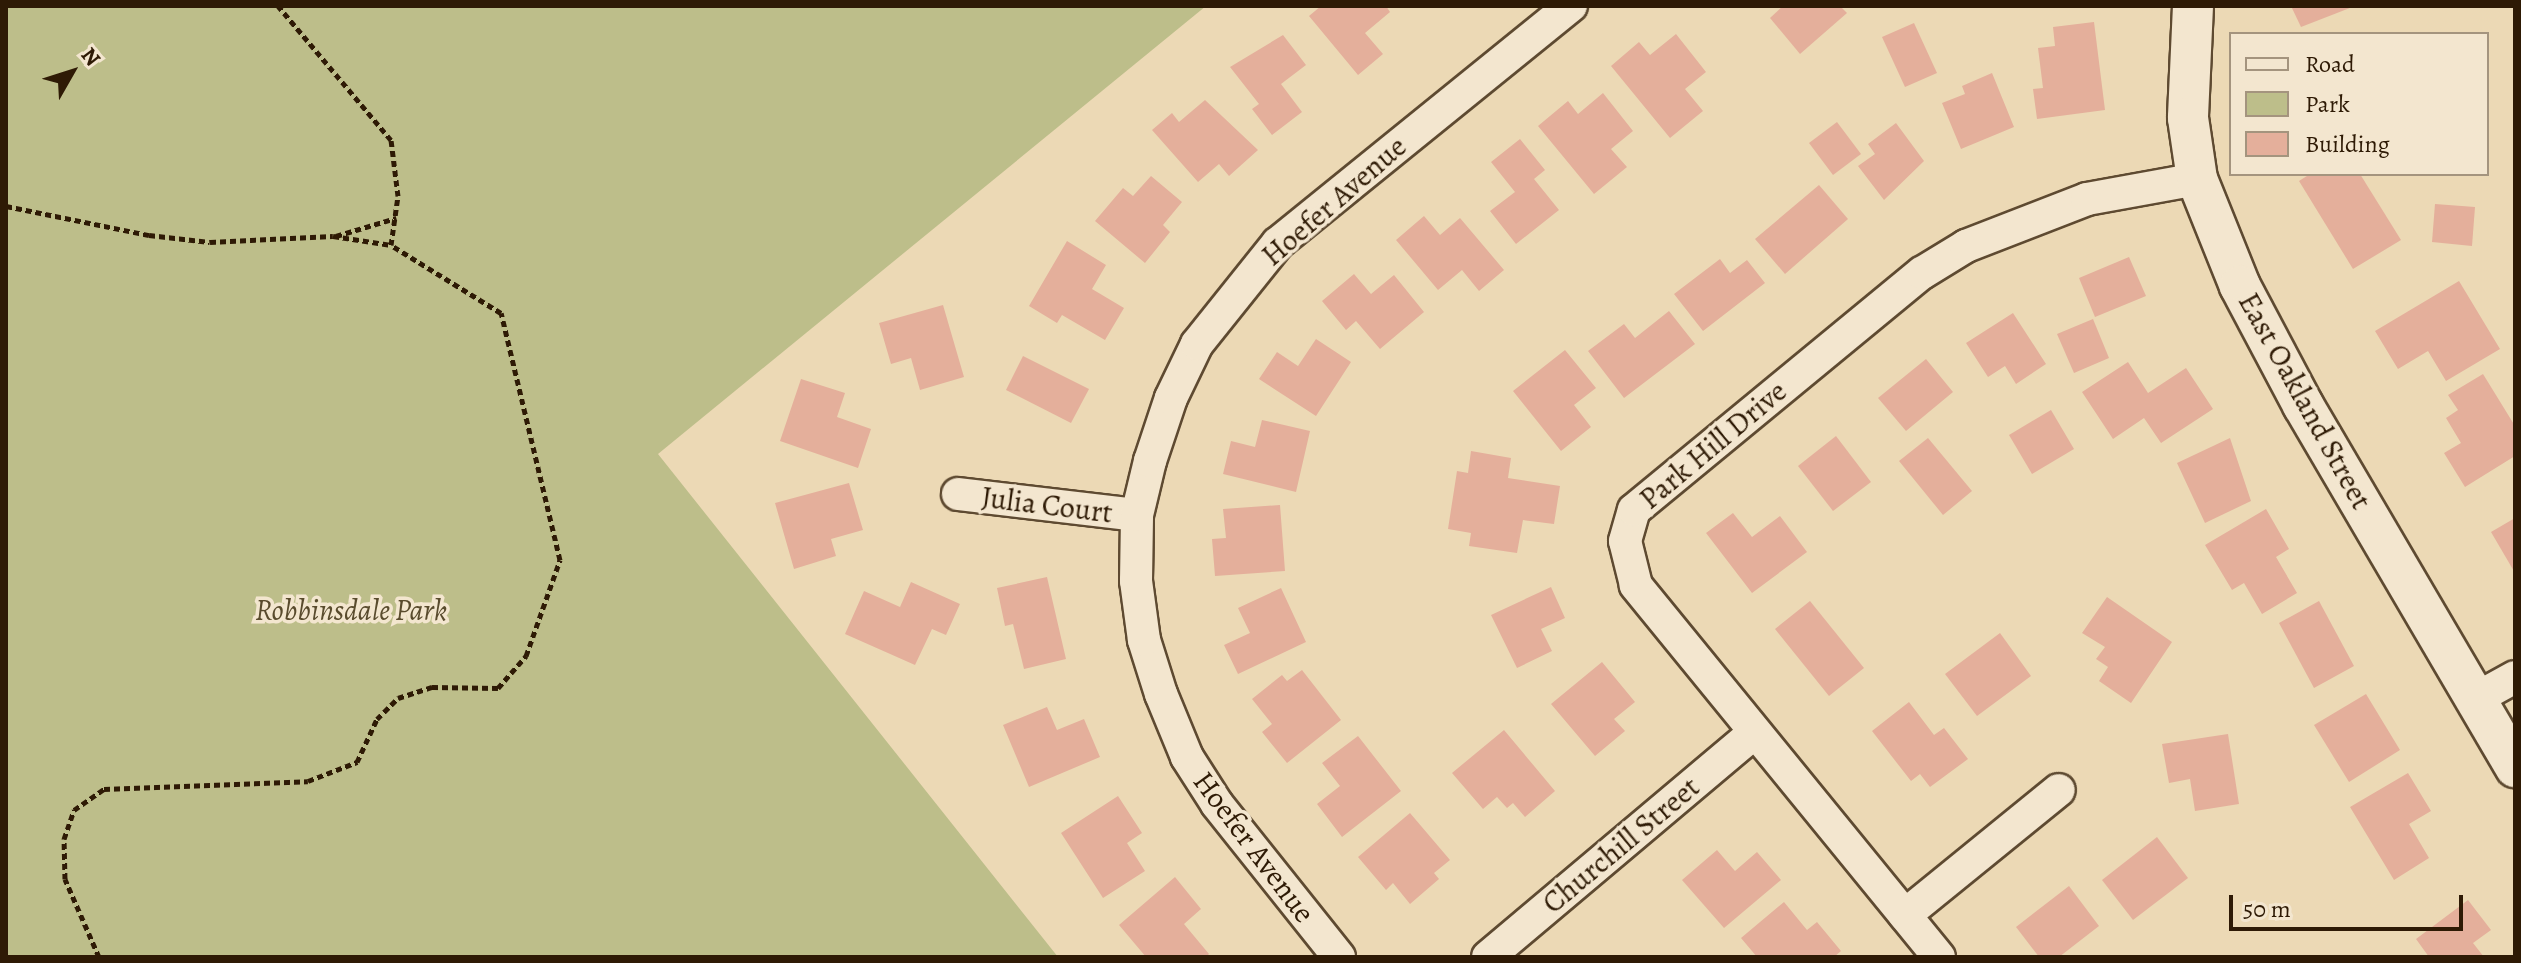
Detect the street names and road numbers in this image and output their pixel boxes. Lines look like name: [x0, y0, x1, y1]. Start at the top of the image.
street label: Hoefer Avenue: [1254, 128, 1414, 274]
street label: East Oakland Street: [2231, 286, 2379, 516]
street label: Park Hill Drive: [1632, 373, 1794, 517]
street label: Julia Court: [980, 479, 1114, 531]
street label: Hoefer Avenue: [1185, 764, 1323, 930]
street label: Churchill Street: [1535, 769, 1707, 921]

